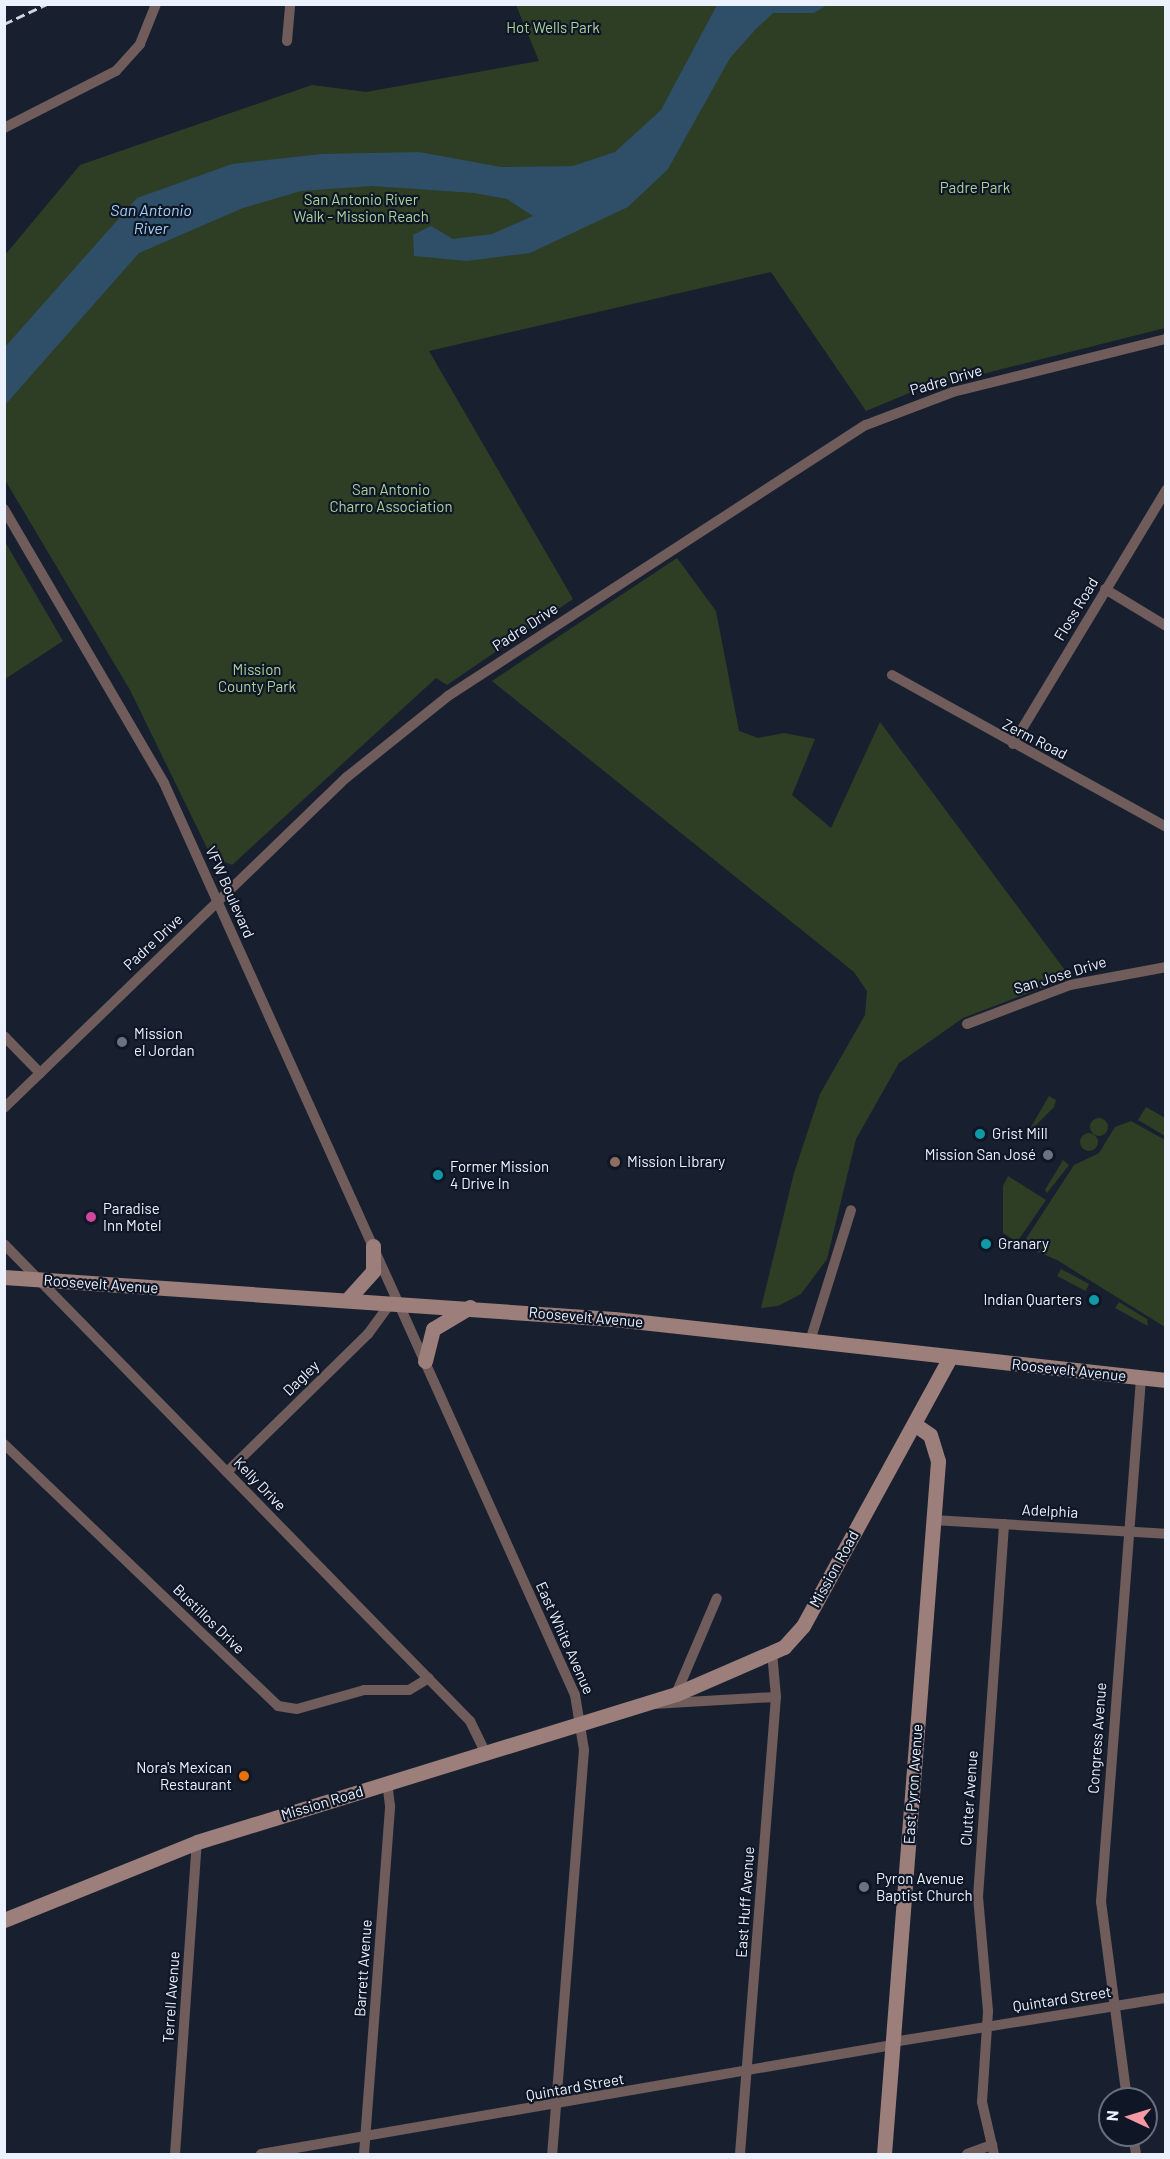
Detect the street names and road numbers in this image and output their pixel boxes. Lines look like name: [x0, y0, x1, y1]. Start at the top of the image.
street label: Padre Drive: [908, 361, 984, 399]
street label: Floss Road: [1050, 574, 1102, 644]
street label: Padre Drive: [489, 599, 561, 655]
street label: Zerm Road: [1000, 715, 1070, 763]
street label: VFW Boulevard: [202, 843, 258, 941]
street label: Padre Drive: [120, 910, 186, 974]
street label: San Jose Drive: [1011, 952, 1109, 998]
street label: Roosevelt Avenue: [43, 1271, 159, 1297]
street label: Roosevelt Avenue: [528, 1303, 644, 1331]
street label: Roosevelt Avenue: [1011, 1355, 1127, 1385]
street label: Dagley: [279, 1357, 323, 1399]
street label: Kelly Drive: [230, 1454, 290, 1514]
street label: Adelphia: [1021, 1501, 1079, 1521]
street label: Mission Road: [806, 1527, 862, 1611]
street label: East White Avenue: [532, 1579, 598, 1697]
street label: Bustillos Drive: [170, 1580, 248, 1658]
street label: Congress Avenue: [1084, 1682, 1110, 1794]
street label: East Pyron Avenue: [900, 1723, 926, 1845]
street label: Clutter Avenue: [957, 1750, 981, 1846]
street label: Mission Road: [279, 1782, 365, 1824]
street label: East Huff Avenue: [732, 1846, 758, 1958]
street label: Barrett Avenue: [351, 1919, 375, 2017]
street label: Terrell Avenue: [159, 1951, 183, 2043]
street label: Quintard Street: [1012, 1982, 1112, 2016]
street label: Quintard Street: [525, 2070, 625, 2104]

